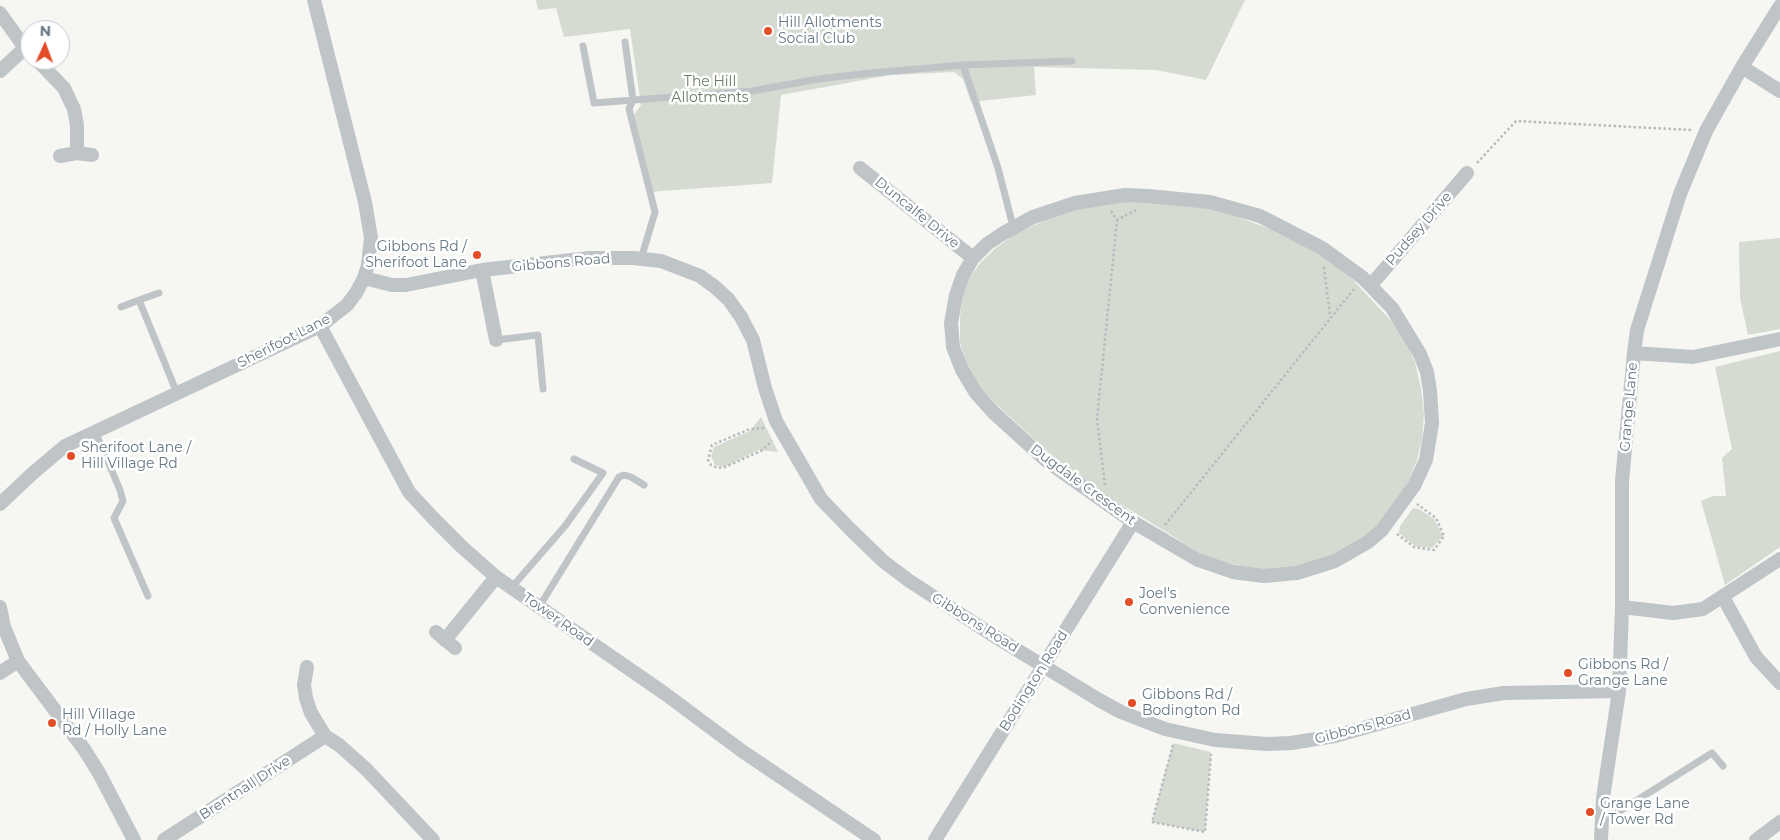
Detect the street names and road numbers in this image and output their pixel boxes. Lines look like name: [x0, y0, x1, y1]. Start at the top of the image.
street label: Duncalfe Drive: [871, 174, 963, 252]
street label: Pudsey Drive: [1382, 189, 1456, 269]
street label: Gibbons Road: [511, 250, 611, 276]
street label: Sherifoot Lane: [235, 310, 333, 372]
street label: Grange Lane: [1617, 362, 1641, 452]
street label: Dugdale Crescent: [1027, 441, 1139, 529]
street label: Tower Road: [519, 590, 597, 650]
street label: Gibbons Road: [929, 590, 1021, 656]
street label: Bodington Road: [996, 628, 1072, 734]
street label: Gibbons Road: [1313, 706, 1413, 748]
street label: Brentnall Drive: [196, 752, 294, 824]

